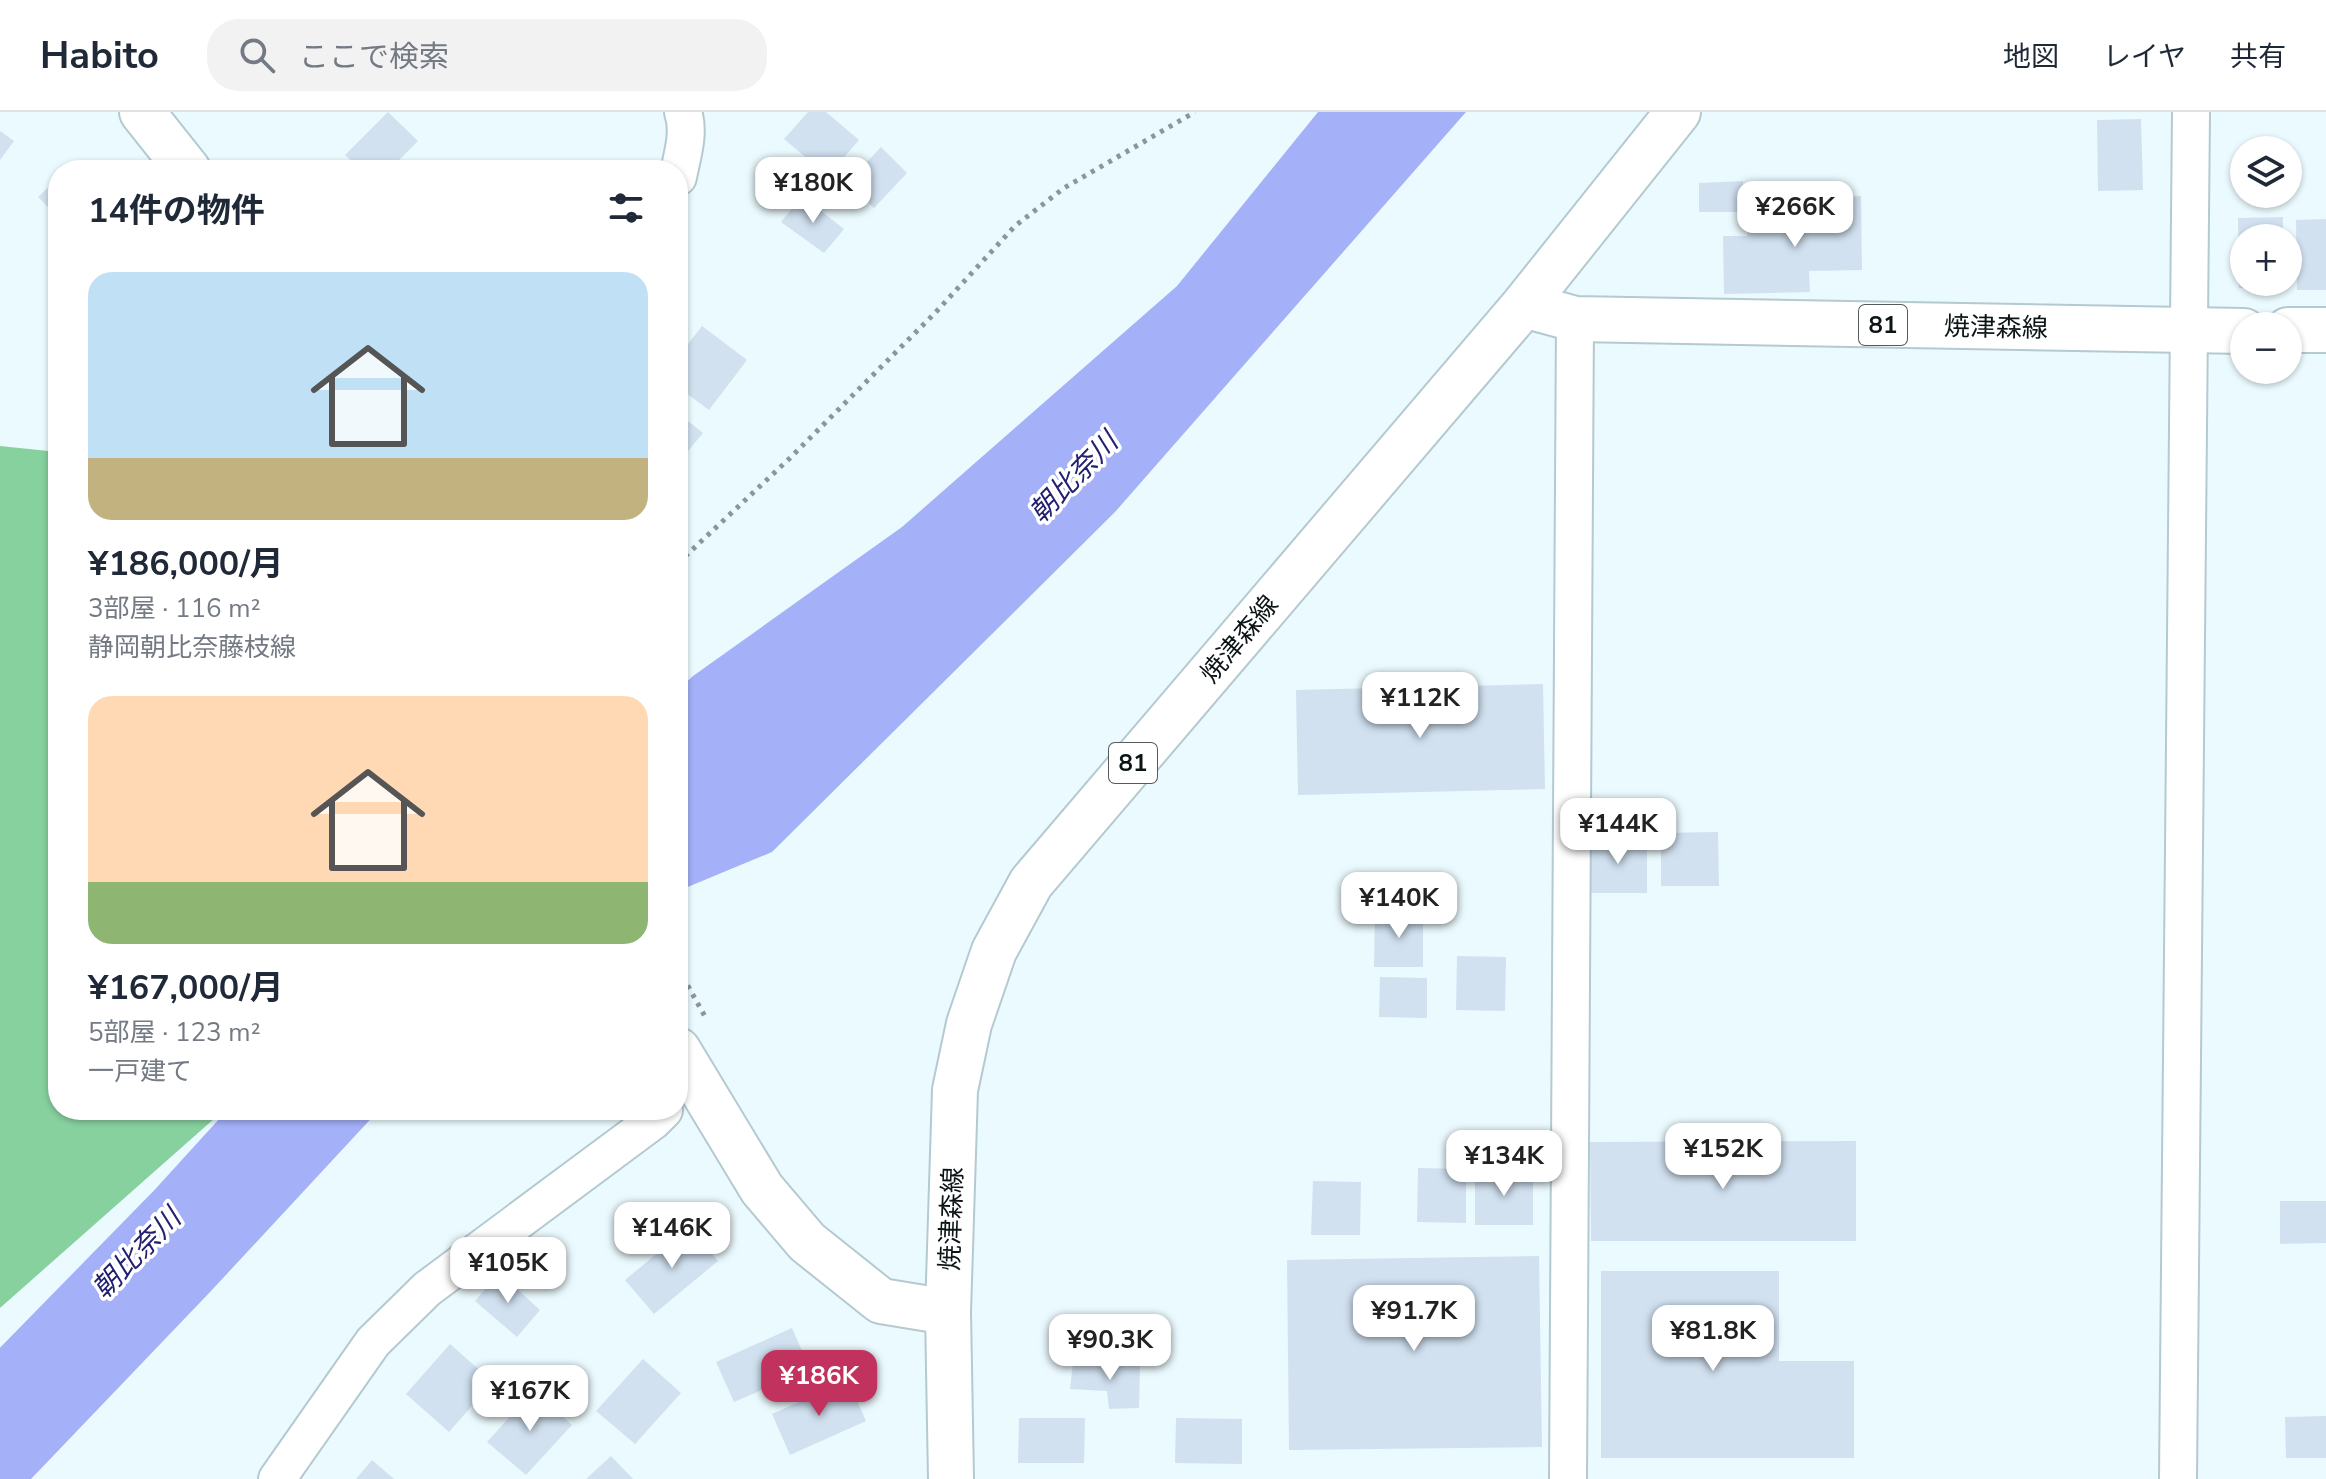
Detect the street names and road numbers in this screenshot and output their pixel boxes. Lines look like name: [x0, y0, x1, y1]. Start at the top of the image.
road number: 81: [1859, 305, 1907, 345]
street label: 焼津森線: [1944, 309, 2048, 346]
street label: 焼津森線: [1193, 588, 1286, 690]
road number: 81: [1109, 743, 1157, 783]
street label: 焼津森線: [932, 1166, 971, 1272]

